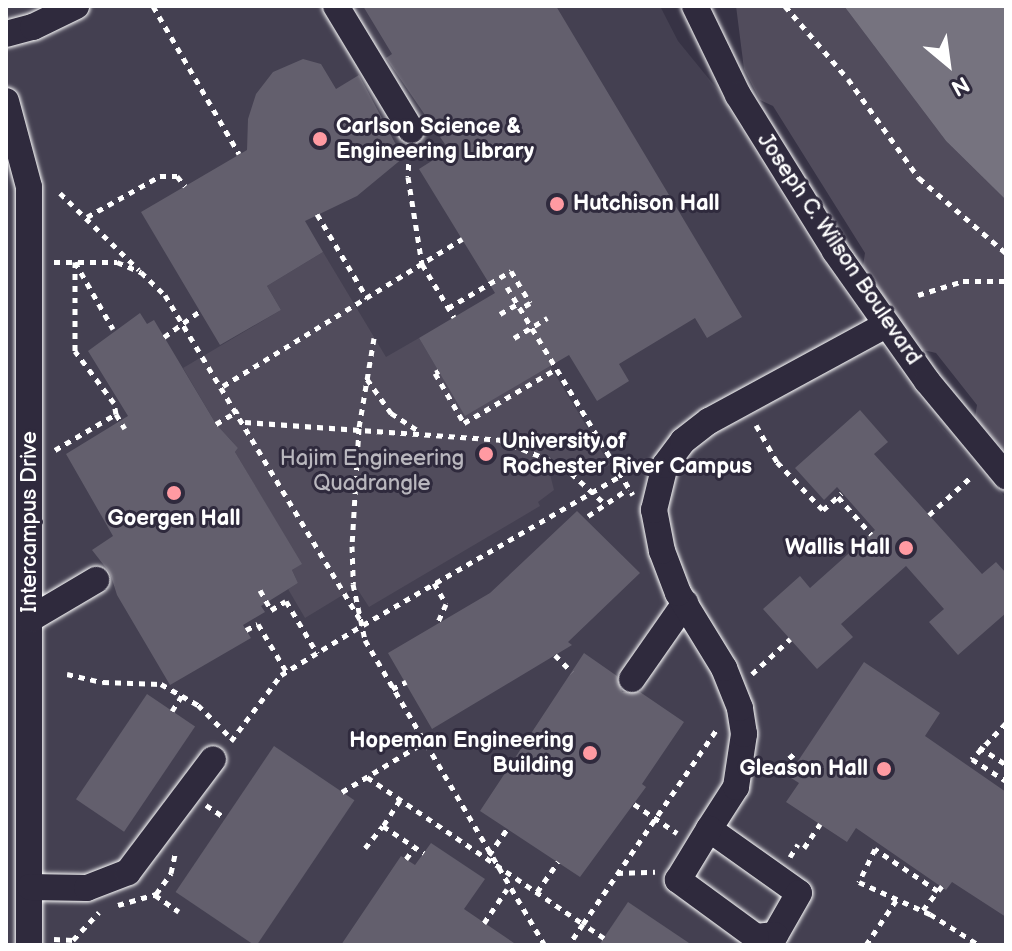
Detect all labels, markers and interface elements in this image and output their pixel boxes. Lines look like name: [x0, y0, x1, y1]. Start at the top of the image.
north arrow: [908, 24, 988, 104]
text: N: [946, 70, 974, 101]
place label: Carlson Science & Engineering Library: [336, 113, 534, 164]
street label: Joseph C. Wilson Boulevard: [751, 128, 927, 370]
marker: Carlson Science & Engineering Library: [311, 130, 329, 148]
place label: Hutchison Hall: [573, 191, 720, 217]
marker: Hutchison Hall: [548, 195, 566, 213]
place label: University of Rochester River Campus: [502, 428, 752, 480]
street label: Intercampus Drive: [17, 431, 43, 613]
park label: Hajim Engineering Quadrangle: [280, 445, 464, 496]
marker: University of Rochester River Campus: [477, 445, 495, 463]
marker: Goergen Hall: [165, 484, 183, 502]
place label: Goergen Hall: [108, 506, 240, 532]
place label: Wallis Hall: [785, 535, 890, 561]
marker: Wallis Hall: [897, 539, 915, 557]
place label: Hopeman Engineering Building: [349, 727, 574, 778]
marker: Hopeman Engineering Building: [581, 744, 599, 762]
place label: Gleason Hall: [739, 756, 868, 782]
marker: Gleason Hall: [875, 760, 893, 778]

